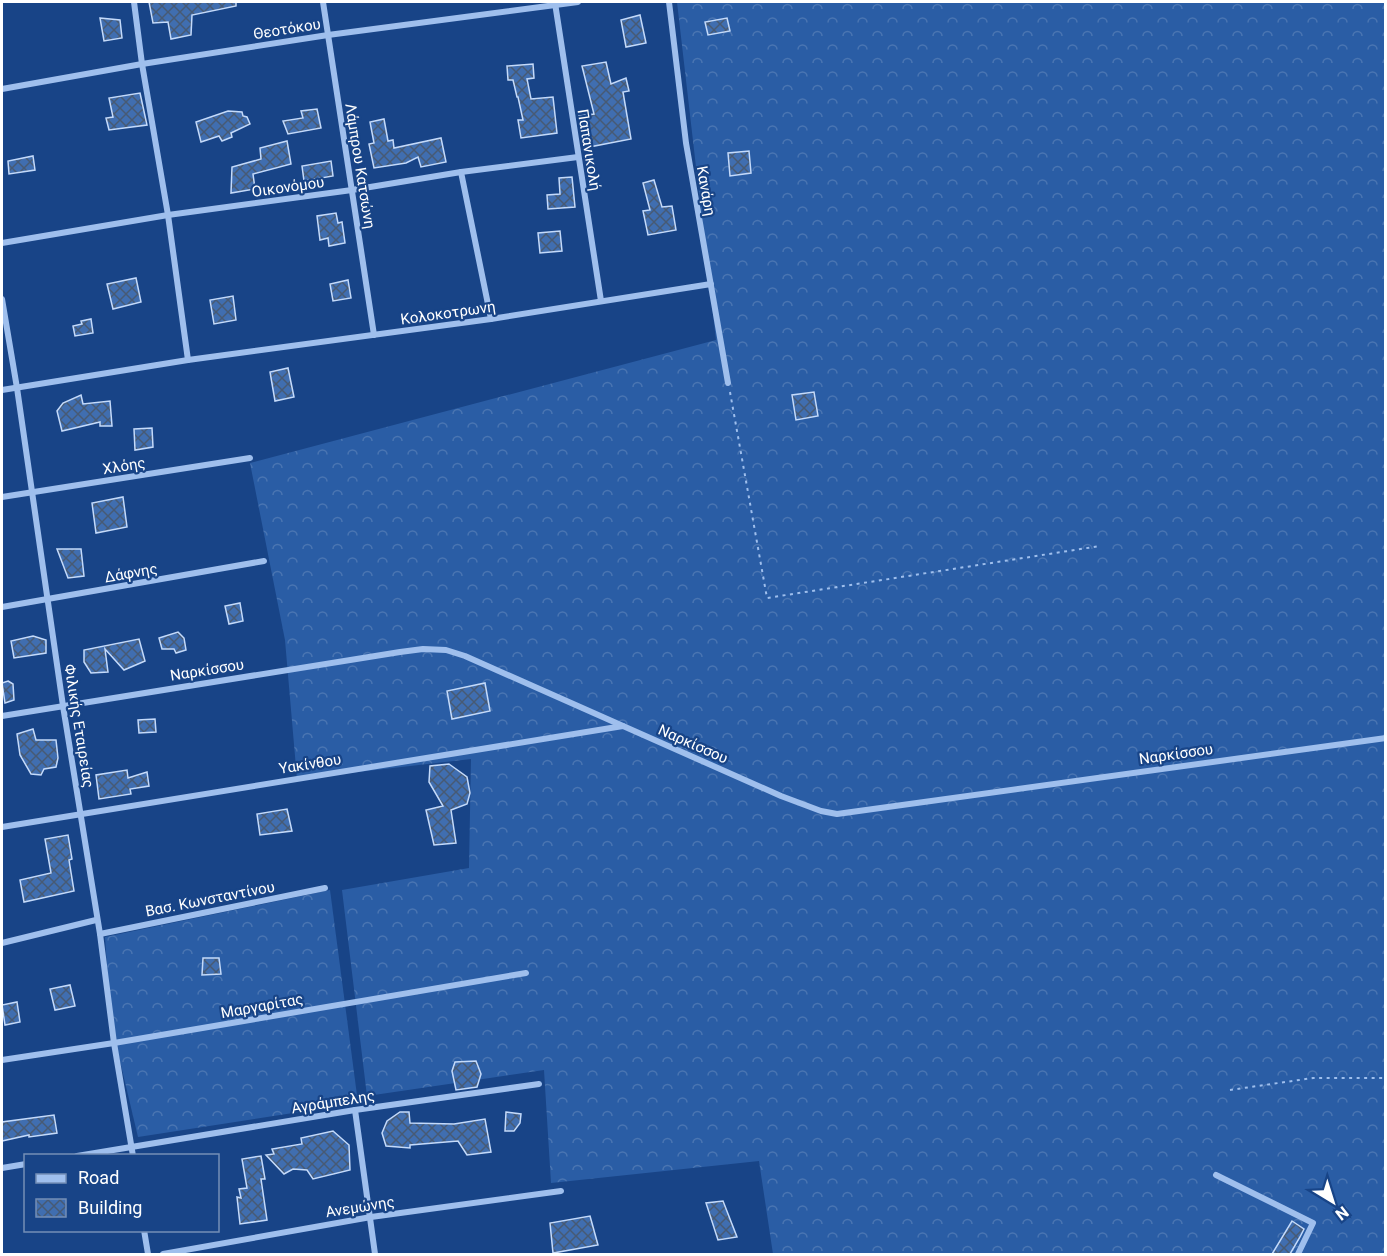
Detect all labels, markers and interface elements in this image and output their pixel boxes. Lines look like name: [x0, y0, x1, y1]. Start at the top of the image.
street label: Θεοτόκου: [252, 15, 322, 43]
street label: Λάμπρου Κατσώνη: [341, 102, 379, 230]
street label: Παπανικολή: [574, 108, 604, 192]
street label: Κανάρη: [693, 165, 719, 217]
street label: Οικονόμου: [251, 173, 325, 201]
street label: Κολοκοτρωνη: [399, 297, 497, 329]
street label: Χλόης: [101, 454, 147, 478]
street label: Δάφνης: [103, 559, 159, 587]
street label: Ναρκίσσου: [169, 655, 245, 685]
street label: Φιλικής Εταιρείας: [60, 663, 98, 789]
street label: Ναρκίσσου: [655, 721, 731, 767]
street label: Ναρκίσσου: [1138, 740, 1214, 768]
street label: Υακίνθου: [278, 750, 342, 778]
street label: Βασ. Κωνσταντίνου: [144, 878, 276, 920]
street label: Μαργαρίτας: [219, 990, 305, 1022]
street label: Αγράμπελης: [290, 1087, 376, 1117]
legend: [24, 1154, 219, 1232]
text: Road: [78, 1167, 119, 1188]
north arrow: [1303, 1172, 1363, 1232]
street label: Ανεμώνης: [324, 1193, 396, 1221]
text: Building: [78, 1197, 142, 1218]
text: N: [1332, 1202, 1352, 1224]

